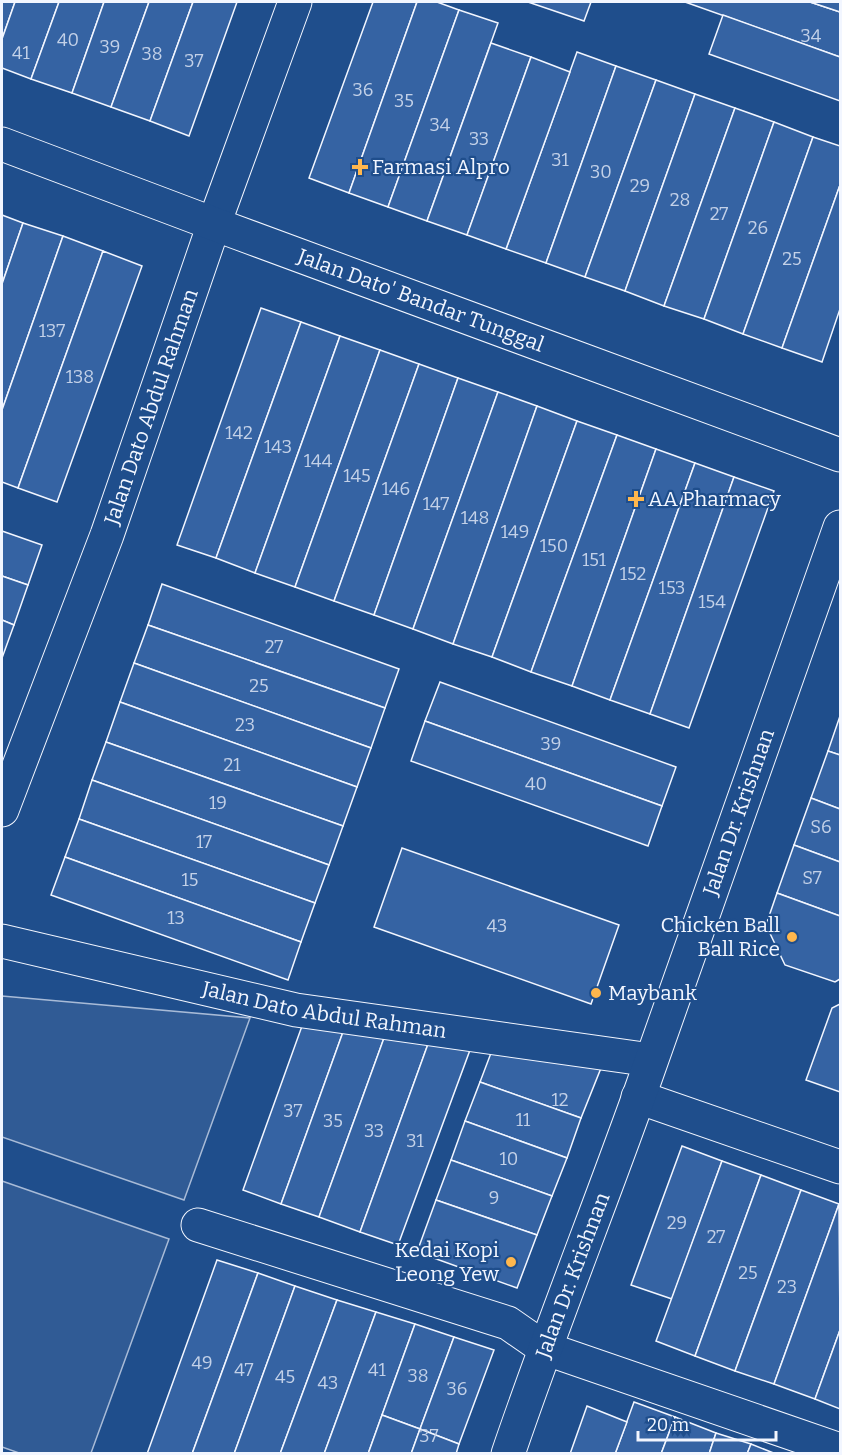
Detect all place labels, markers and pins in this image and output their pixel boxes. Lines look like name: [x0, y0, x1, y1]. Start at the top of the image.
place label: Farmasi Alpro: [372, 154, 510, 180]
marker: Farmasi Alpro: [353, 160, 367, 174]
place label: AA Pharmacy: [648, 486, 782, 512]
marker: AA Pharmacy: [629, 492, 643, 506]
place label: Chicken Ball Ball Rice: [661, 912, 780, 962]
marker: Chicken Ball Ball Rice: [785, 930, 799, 944]
place label: Maybank: [608, 980, 697, 1006]
marker: Maybank: [589, 986, 603, 1000]
place label: Kedai Kopi Leong Yew: [395, 1237, 499, 1287]
marker: Kedai Kopi Leong Yew: [504, 1255, 518, 1269]

